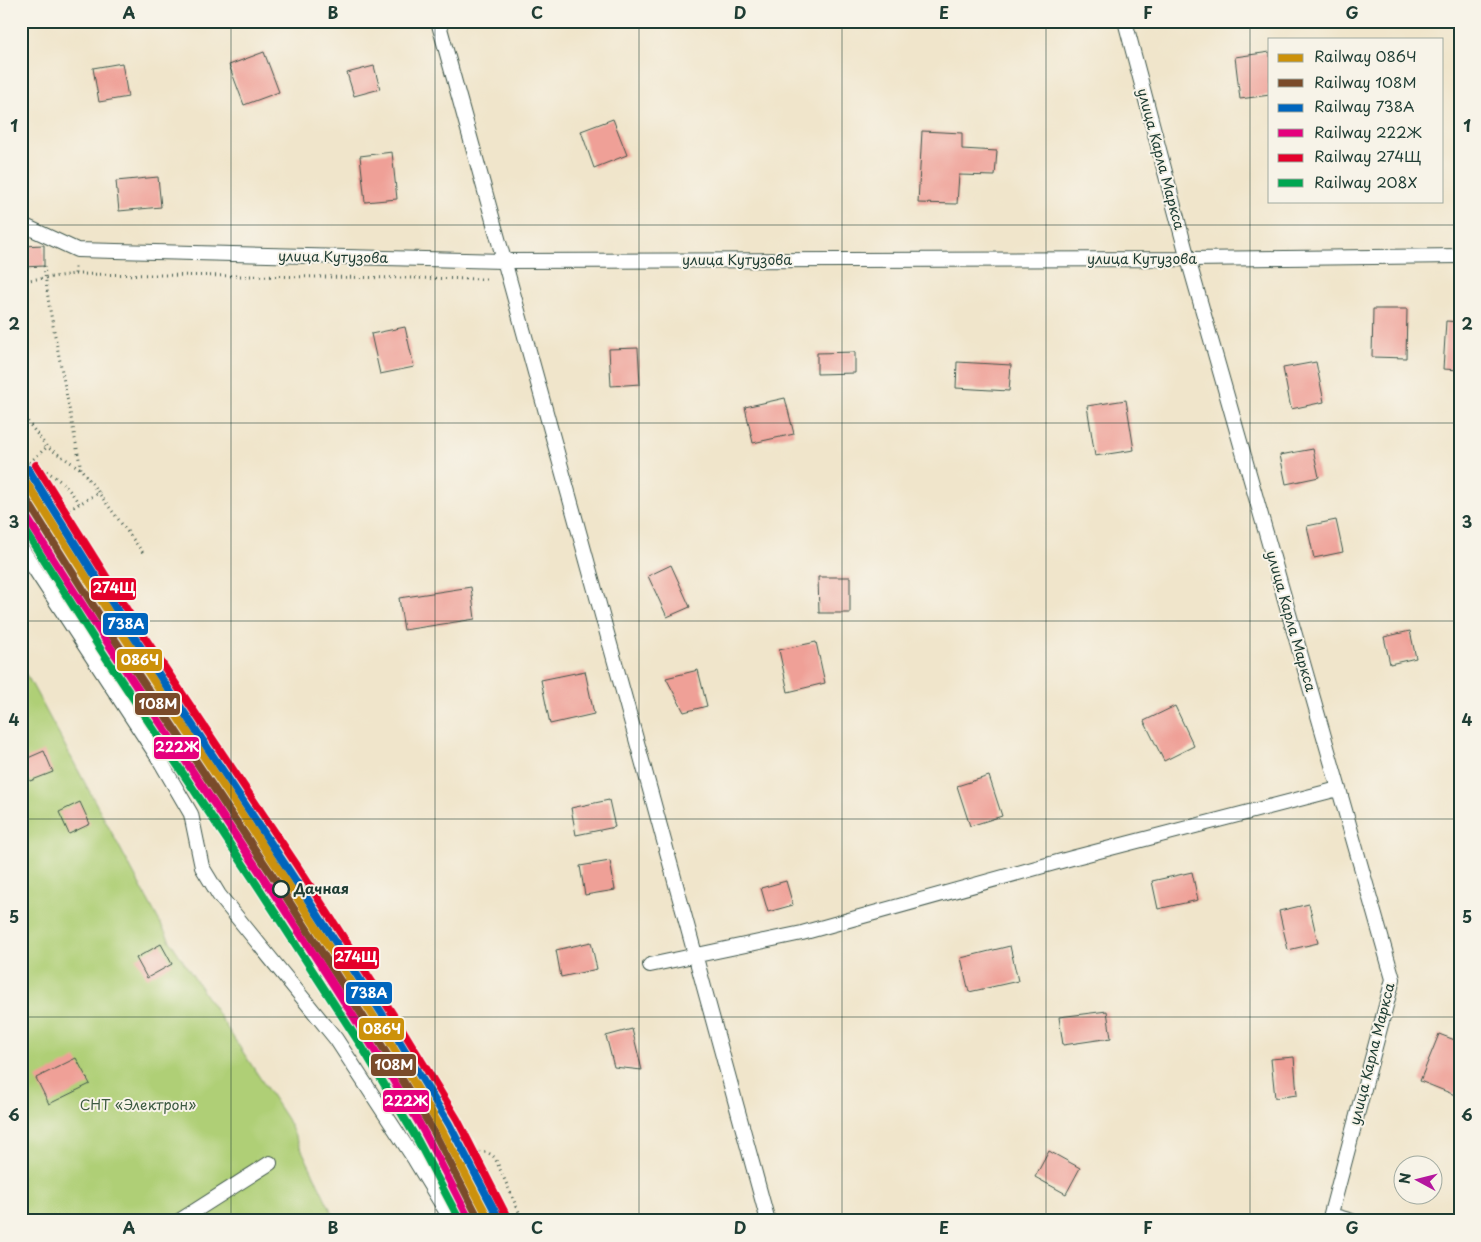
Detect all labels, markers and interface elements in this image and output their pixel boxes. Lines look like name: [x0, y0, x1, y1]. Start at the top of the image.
text: A: [123, 0, 136, 24]
text: B: [328, 0, 339, 24]
text: C: [531, 0, 543, 24]
text: D: [734, 0, 746, 24]
text: E: [939, 0, 949, 24]
text: F: [1143, 0, 1153, 24]
text: G: [1345, 0, 1359, 24]
legend: [1268, 38, 1444, 202]
text: Railway 086Ч: [1314, 44, 1417, 67]
text: Railway 108М: [1314, 70, 1417, 93]
street label: улица Карла Маркса: [1132, 86, 1191, 232]
text: Railway 738А: [1314, 94, 1415, 117]
text: 1: [10, 113, 18, 137]
text: 1: [1463, 113, 1471, 137]
text: Railway 222Ж: [1314, 120, 1422, 143]
text: Railway 274Щ: [1314, 144, 1421, 167]
text: Railway 208Х: [1314, 170, 1417, 193]
street label: улица Кутузова: [278, 245, 388, 268]
street label: улица Кутузова: [1087, 248, 1197, 269]
street label: улица Кутузова: [682, 249, 792, 270]
text: 2: [8, 311, 20, 335]
text: 2: [1461, 311, 1473, 335]
text: 3: [9, 509, 19, 533]
text: 3: [1462, 509, 1472, 533]
street label: улица Карла Маркса: [1261, 548, 1322, 694]
line badge: 274Щ: [90, 577, 137, 601]
text: 274Щ: [92, 577, 136, 598]
line badge: 738А: [102, 612, 149, 636]
text: 738А: [108, 613, 144, 634]
line badge: 086Ч: [116, 648, 163, 672]
text: 086Ч: [121, 649, 159, 670]
line badge: 108М: [134, 692, 181, 716]
text: 108М: [139, 693, 177, 714]
text: 4: [9, 707, 20, 731]
text: 4: [1462, 707, 1473, 731]
line badge: 222Ж: [153, 736, 200, 760]
text: 222Ж: [155, 736, 199, 757]
place label: Дачная: [293, 878, 349, 899]
marker: Дачная: [272, 880, 290, 898]
text: 5: [9, 904, 19, 928]
text: 5: [1462, 904, 1472, 928]
line badge: 274Щ: [333, 946, 380, 970]
text: 274Щ: [334, 946, 378, 967]
street label: улица Карла Маркса: [1344, 980, 1399, 1127]
line badge: 738А: [345, 981, 393, 1005]
text: 738А: [351, 982, 387, 1003]
line badge: 086Ч: [358, 1017, 405, 1041]
text: 086Ч: [363, 1018, 401, 1039]
line badge: 108М: [370, 1053, 417, 1077]
text: 108М: [375, 1054, 413, 1075]
line badge: 222Ж: [382, 1089, 430, 1113]
text: 222Ж: [384, 1090, 428, 1111]
park label: СНТ «Электрон»: [80, 1094, 196, 1115]
text: 6: [8, 1102, 20, 1126]
text: 6: [1461, 1102, 1473, 1126]
north arrow: [1394, 1154, 1444, 1204]
text: N: [1394, 1172, 1416, 1185]
text: A: [123, 1215, 136, 1239]
text: B: [328, 1215, 339, 1239]
text: C: [531, 1215, 543, 1239]
text: D: [734, 1215, 746, 1239]
text: E: [939, 1215, 949, 1239]
text: F: [1143, 1215, 1153, 1239]
text: G: [1345, 1215, 1359, 1239]

